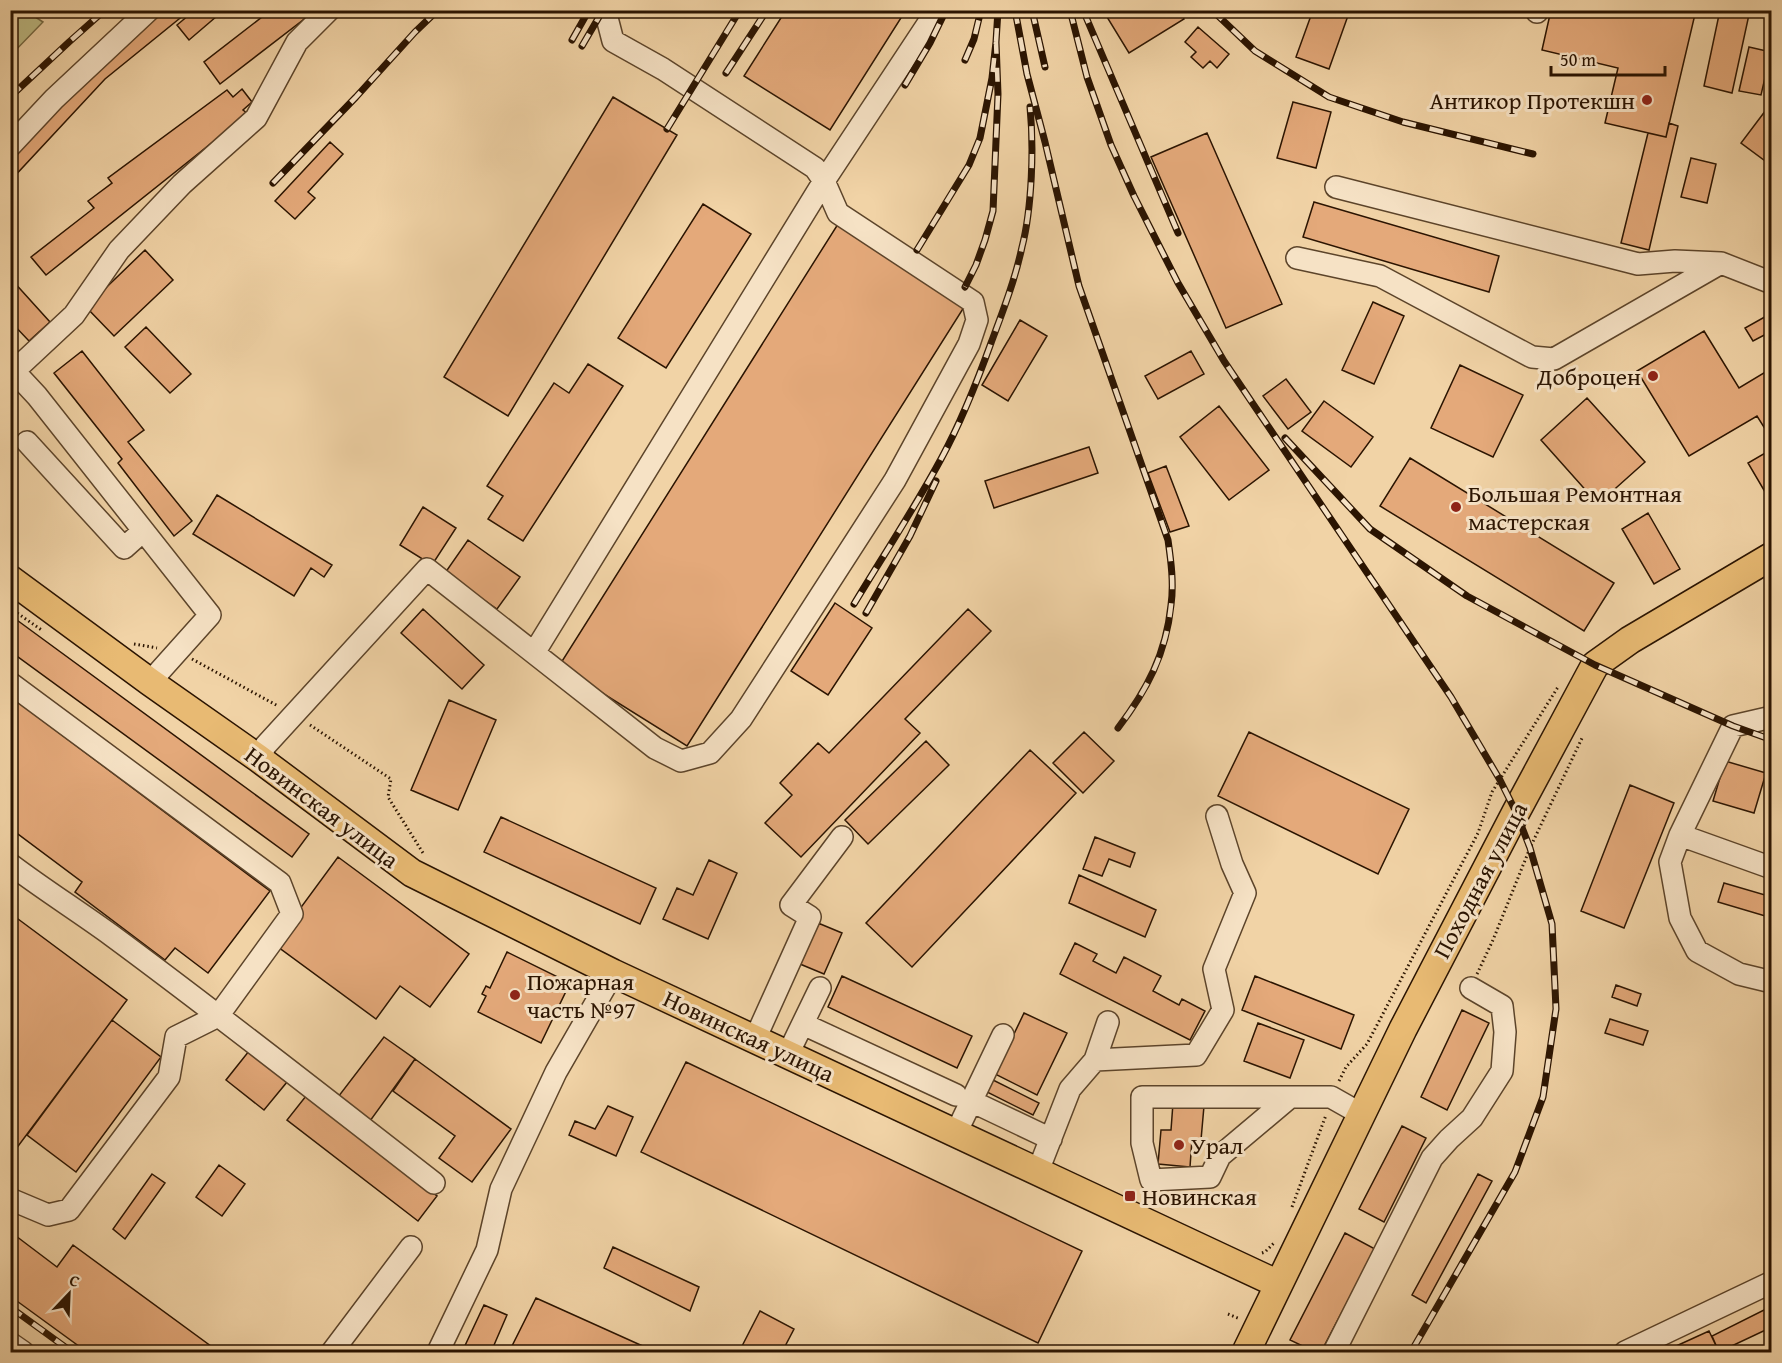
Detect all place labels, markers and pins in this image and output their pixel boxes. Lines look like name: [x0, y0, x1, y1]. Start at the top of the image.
place label: Антикор Протекшн: [1429, 83, 1635, 118]
marker: Антикор Протекшн: [1640, 93, 1654, 107]
place label: Доброцен: [1536, 359, 1641, 394]
marker: Доброцен: [1646, 369, 1660, 383]
place label: Большая Ремонтная мастерская: [1468, 476, 1682, 539]
marker: Большая Ремонтная мастерская: [1449, 500, 1463, 514]
place label: Пожарная часть №97: [527, 964, 636, 1027]
marker: Пожарная часть №97: [508, 988, 522, 1002]
place label: Урал: [1191, 1128, 1243, 1163]
marker: Урал: [1172, 1138, 1186, 1152]
place label: Новинская: [1142, 1179, 1257, 1214]
marker: Новинская: [1123, 1189, 1137, 1203]

